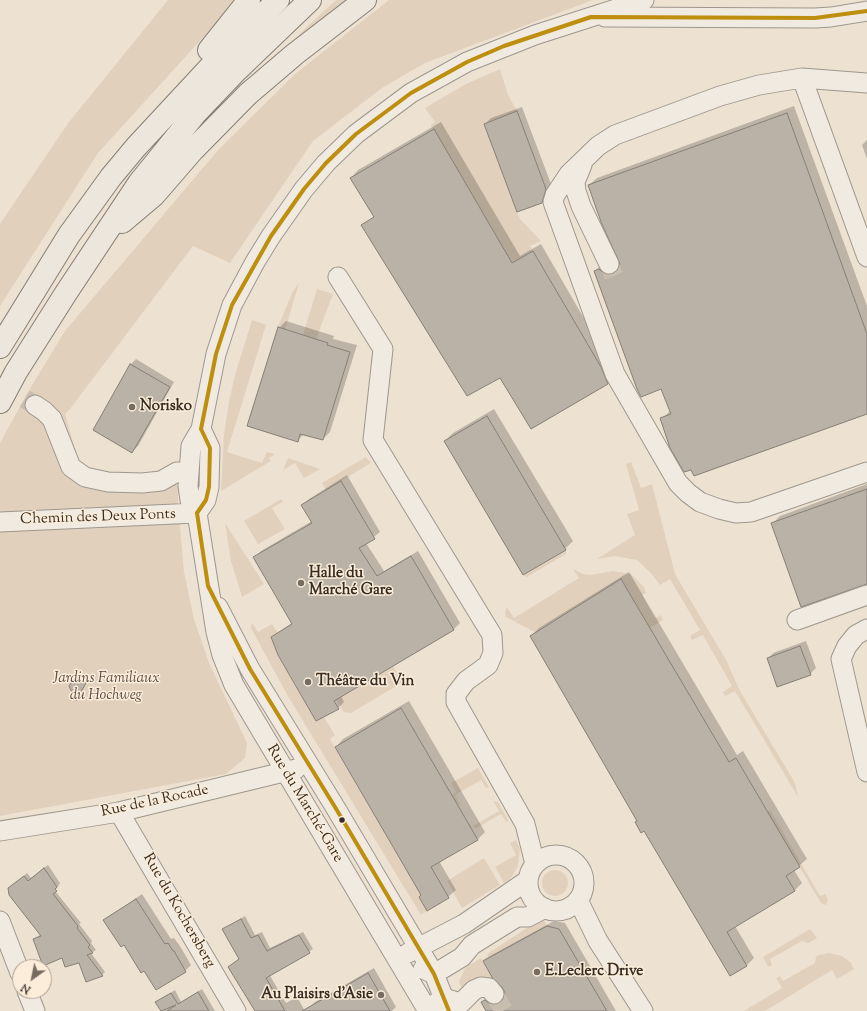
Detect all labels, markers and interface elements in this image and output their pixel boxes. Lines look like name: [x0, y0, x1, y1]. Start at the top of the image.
place label: Norisko: [140, 398, 192, 416]
marker: Norisko: [127, 402, 137, 412]
street label: Chemin des Deux Ponts: [20, 506, 176, 530]
place label: Halle du Marché Gare: [309, 565, 392, 600]
marker: Halle du Marché Gare: [296, 578, 306, 588]
park label: Jardins Familiaux du Hochweg: [53, 670, 159, 705]
place label: Théâtre du Vin: [316, 673, 414, 691]
marker: Théâtre du Vin: [303, 677, 313, 687]
street label: Rue du Marché-Gare: [262, 742, 346, 866]
street label: Rue de la Rocade: [100, 782, 210, 822]
unlabelled marker: [337, 815, 347, 825]
street label: Rue du Kochersberg: [138, 850, 218, 972]
north arrow: [12, 959, 52, 999]
place label: E.Leclerc Drive: [545, 963, 643, 981]
marker: E.Leclerc Drive: [532, 967, 542, 977]
text: N: [18, 979, 34, 997]
place label: Au Plaisirs d'Asie: [261, 986, 373, 1004]
marker: Au Plaisirs d'Asie: [376, 990, 386, 1000]

